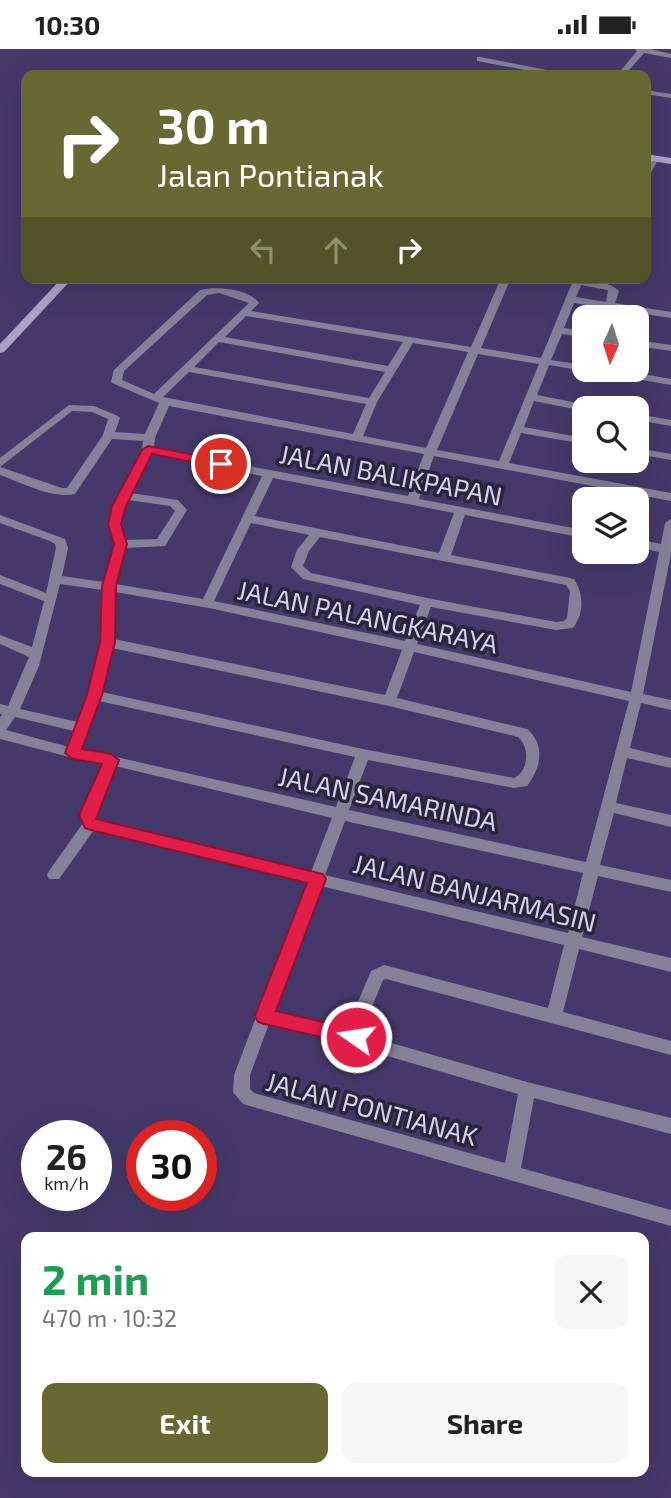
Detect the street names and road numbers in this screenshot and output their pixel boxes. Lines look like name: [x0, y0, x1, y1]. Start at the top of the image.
street label: JALAN BALIKPAPAN: [277, 437, 505, 511]
street label: JALAN PALANGKARAYA: [235, 573, 501, 659]
street label: JALAN SAMARINDA: [276, 760, 500, 836]
street label: JALAN BANJARMASIN: [350, 847, 600, 937]
street label: JALAN PONTIANAK: [263, 1065, 481, 1151]

